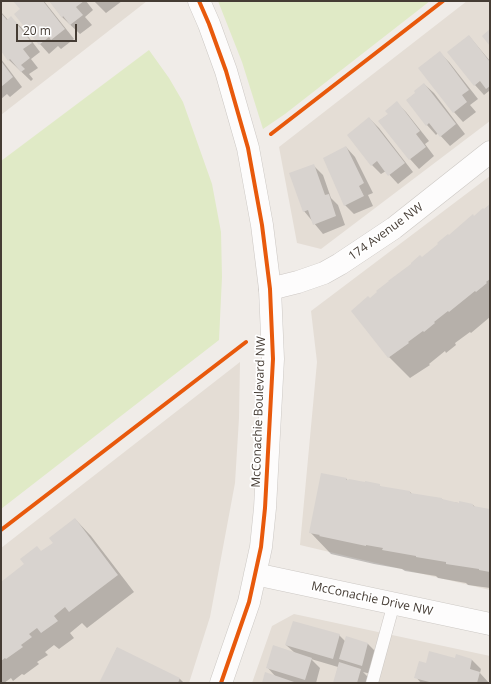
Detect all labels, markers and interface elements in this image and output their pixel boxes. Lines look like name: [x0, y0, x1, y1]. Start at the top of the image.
scale bar: [18, 16, 79, 42]
text: 20 m: [23, 22, 51, 39]
street label: 174 Avenue NW: [346, 200, 426, 264]
street label: McConachie Boulevard NW: [249, 336, 269, 488]
street label: McConachie Drive NW: [310, 579, 434, 619]

